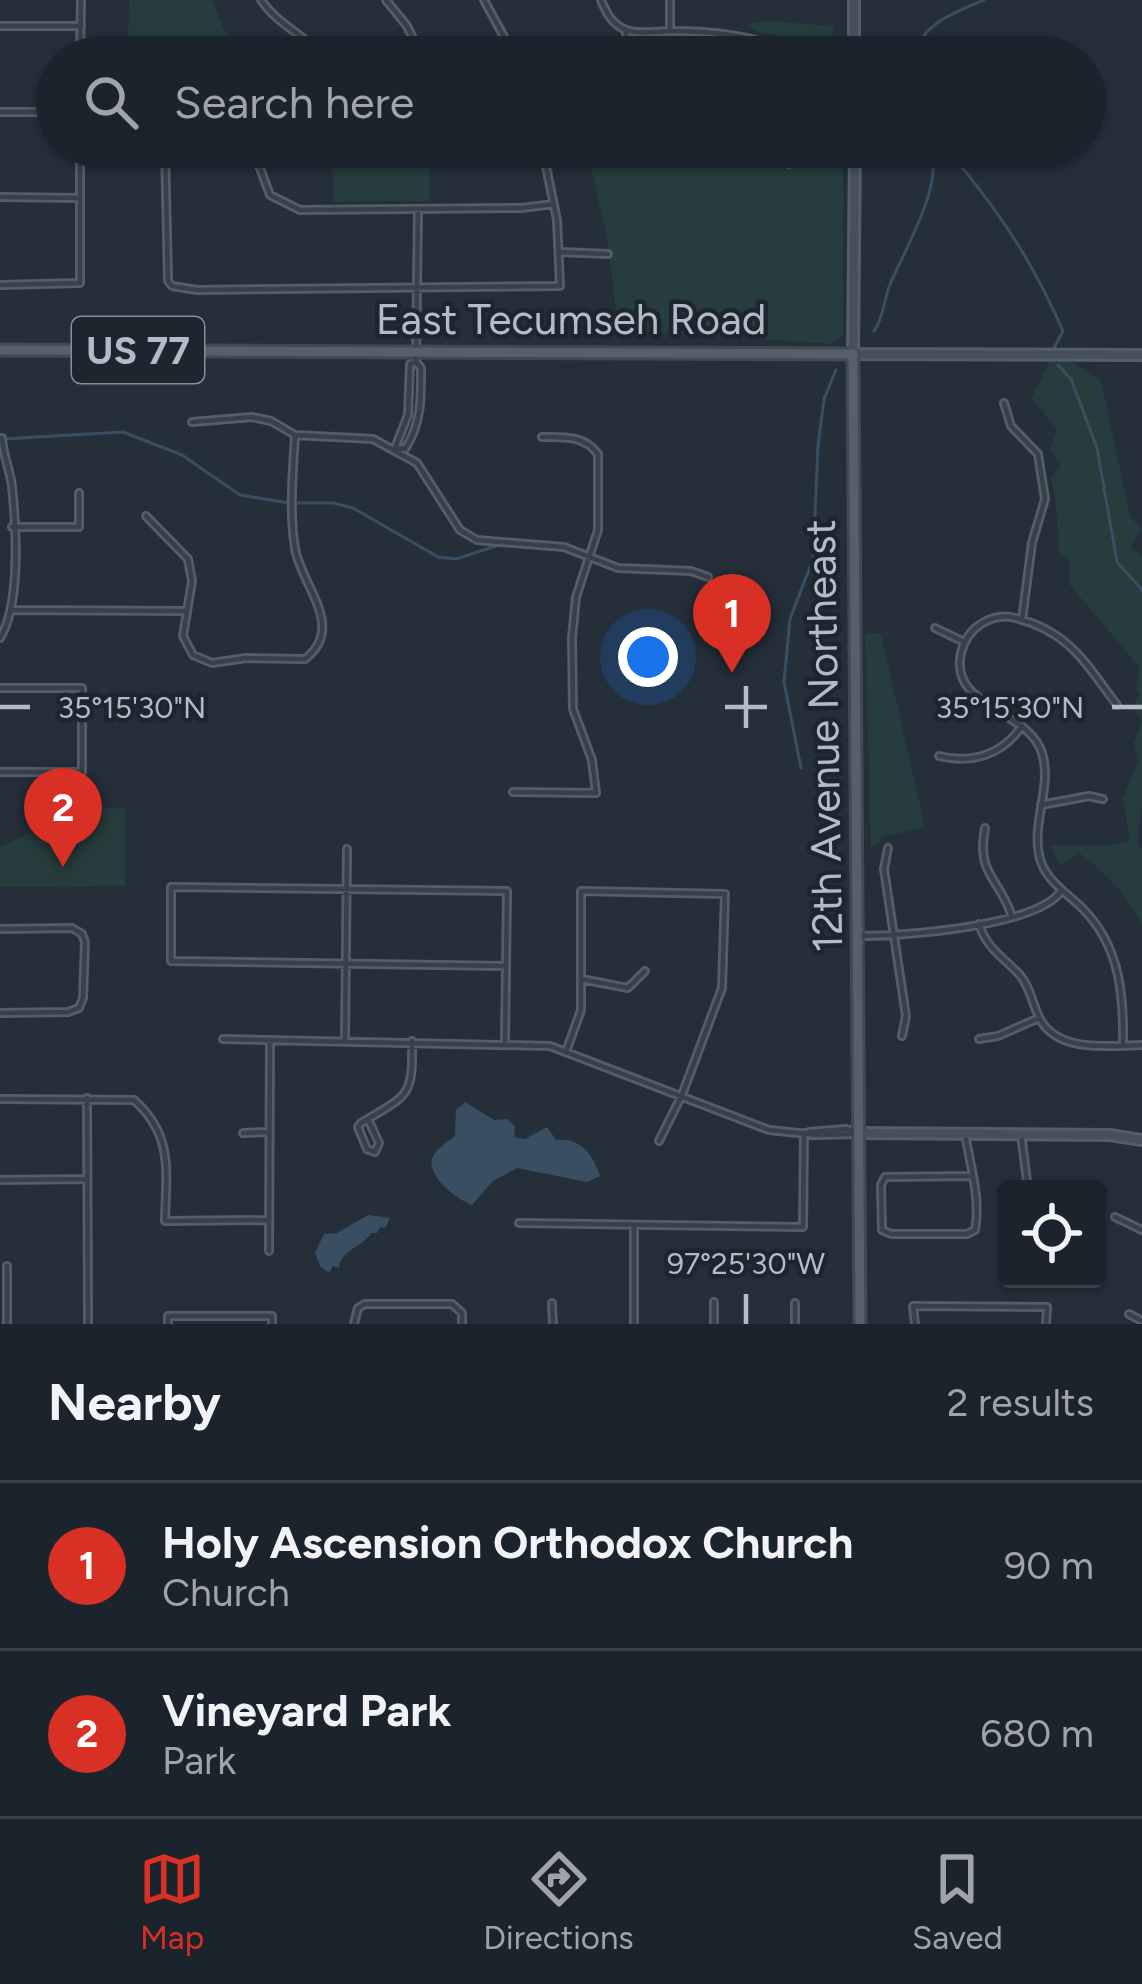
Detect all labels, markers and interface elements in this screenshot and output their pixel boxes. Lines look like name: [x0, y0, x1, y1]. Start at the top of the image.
search box: [36, 36, 1106, 168]
icon: search: [78, 69, 144, 135]
text: Search here: [174, 75, 414, 129]
street label: East Tecumseh Road: [376, 294, 766, 345]
road number: US 77: [72, 317, 204, 383]
street label: 12th Avenue Northeast: [795, 519, 853, 953]
pin: 1: [693, 574, 771, 673]
your location: [618, 627, 678, 687]
text: 35°15'30"N: [58, 689, 206, 726]
text: 35°15'30"N: [936, 689, 1084, 726]
pin: 2: [24, 768, 102, 867]
map controls: [998, 1180, 1106, 1288]
button: locate: [998, 1180, 1106, 1288]
text: 97°25'30"W: [667, 1245, 825, 1282]
text: Nearby: [48, 1372, 221, 1433]
text: 2 results: [947, 1379, 1094, 1426]
text: Holy Ascension Orthodox Church: [162, 1515, 853, 1569]
text: 1: [79, 1542, 95, 1589]
text: 90 m: [1004, 1542, 1094, 1589]
text: Church: [162, 1569, 290, 1616]
text: Vineyard Park: [162, 1683, 451, 1737]
text: 2: [76, 1710, 98, 1757]
text: 680 m: [980, 1710, 1094, 1757]
text: Park: [162, 1737, 236, 1784]
tab: Map: [139, 1846, 205, 1957]
tab: Directions: [483, 1846, 634, 1957]
tab: Saved: [912, 1846, 1003, 1957]

